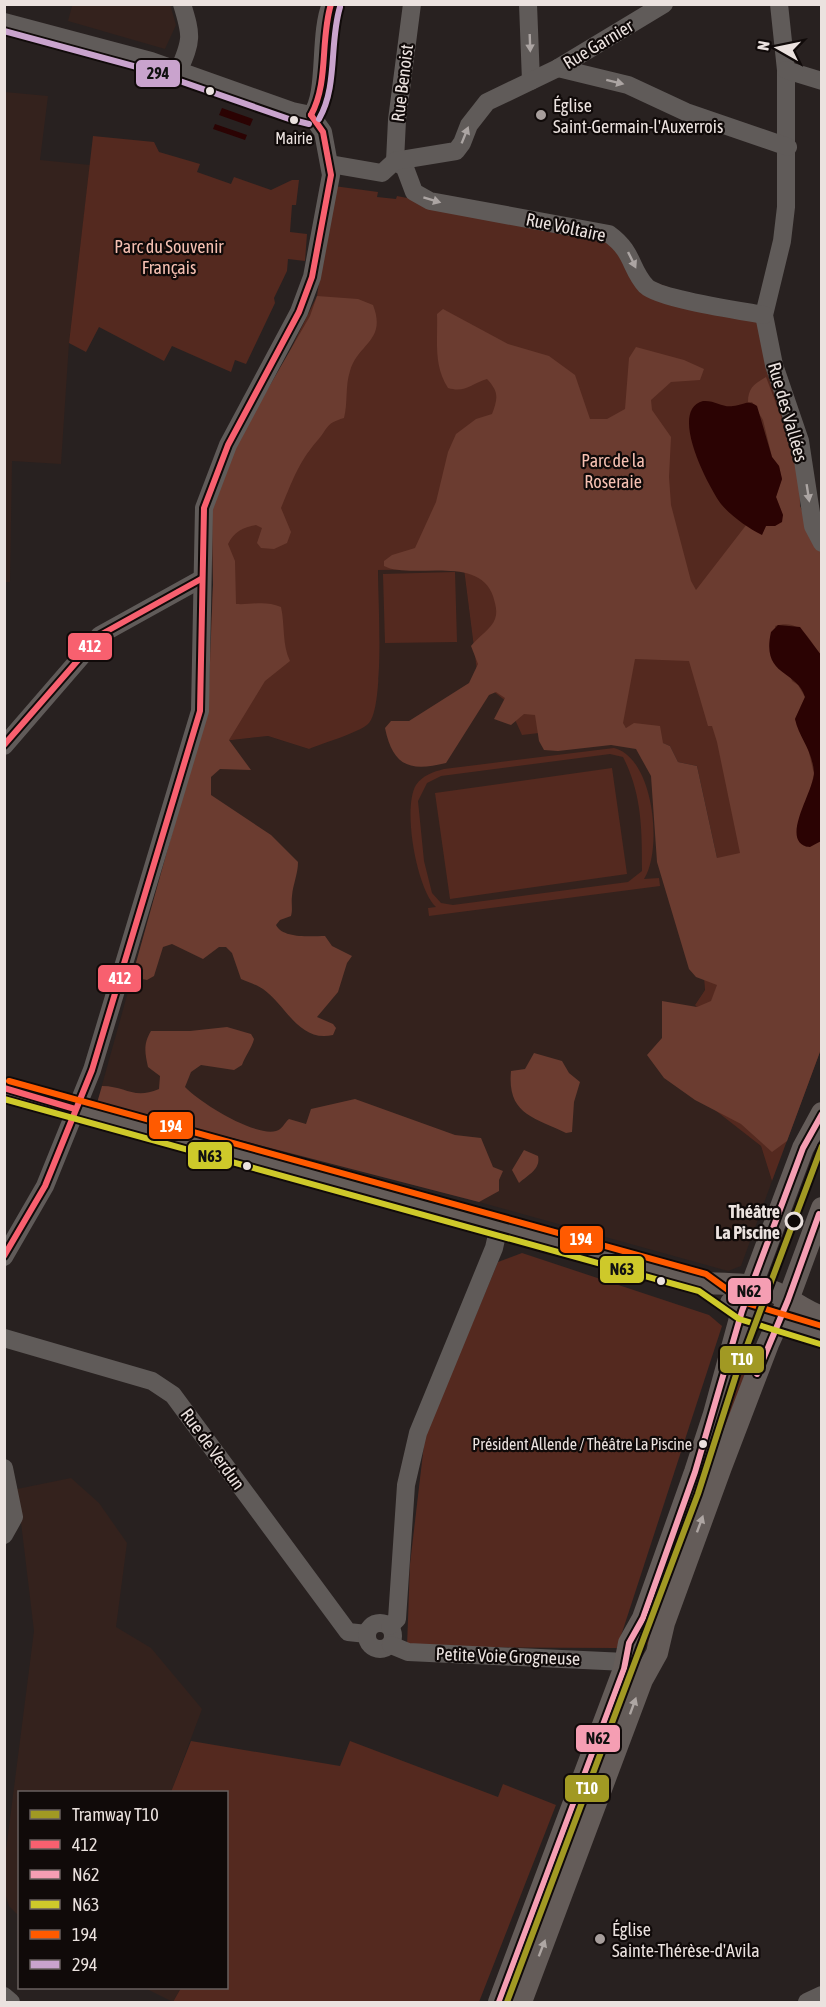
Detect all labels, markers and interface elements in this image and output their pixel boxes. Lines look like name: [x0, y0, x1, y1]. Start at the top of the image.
street label: Rue Garnier: [559, 15, 637, 73]
north arrow: [748, 18, 808, 78]
one-way arrow: [525, 33, 534, 52]
text: N: [754, 40, 773, 52]
street label: Rue Benoist: [387, 43, 417, 123]
line badge: 294: [135, 59, 181, 88]
text: 294: [147, 64, 170, 82]
one-way arrow: [606, 77, 624, 87]
unlabelled marker: [204, 85, 216, 97]
place label: Église Saint-Germain-l'Auxerrois: [553, 95, 723, 137]
marker: Église Saint-Germain-l'Auxerrois: [534, 108, 548, 122]
marker: Mairie: [288, 114, 300, 126]
one-way arrow: [460, 126, 470, 144]
place label: Mairie: [275, 129, 313, 147]
one-way arrow: [423, 196, 441, 205]
street label: Rue Voltaire: [524, 208, 608, 246]
park label: Parc du Souvenir Français: [114, 236, 224, 278]
one-way arrow: [628, 252, 637, 269]
street label: Rue des Vallées: [764, 360, 812, 464]
park label: Parc de la Roseraie: [581, 450, 645, 492]
one-way arrow: [803, 484, 812, 503]
line badge: 412: [67, 632, 113, 661]
text: 412: [78, 637, 101, 655]
line badge: 412: [97, 964, 142, 993]
text: 412: [108, 969, 131, 987]
line badge: 194: [148, 1111, 194, 1140]
text: 194: [160, 1117, 183, 1135]
line badge: N63: [187, 1141, 233, 1170]
text: N63: [198, 1147, 222, 1165]
unlabelled marker: [241, 1160, 253, 1172]
place label: Théâtre La Piscine: [715, 1201, 780, 1243]
marker: Théâtre La Piscine: [785, 1212, 803, 1230]
line badge: 194: [559, 1225, 604, 1254]
text: 194: [570, 1230, 593, 1248]
line badge: N63: [599, 1255, 645, 1284]
text: N63: [610, 1260, 634, 1278]
unlabelled marker: [655, 1275, 667, 1287]
line badge: N62: [727, 1277, 772, 1305]
text: N62: [737, 1282, 761, 1300]
line badge: T10: [719, 1345, 765, 1374]
text: T10: [731, 1350, 754, 1368]
street label: Rue de Verdun: [177, 1404, 249, 1494]
place label: Président Allende / Théâtre La Piscine: [472, 1435, 692, 1453]
marker: Président Allende / Théâtre La Piscine: [697, 1438, 709, 1450]
one-way arrow: [696, 1515, 705, 1533]
street label: Petite Voie Grogneuse: [435, 1643, 581, 1669]
one-way arrow: [628, 1697, 638, 1715]
line badge: N62: [575, 1724, 621, 1753]
text: N62: [586, 1729, 610, 1747]
line badge: T10: [564, 1774, 610, 1803]
text: T10: [576, 1779, 599, 1797]
legend: [18, 1791, 228, 1989]
text: Tramway T10: [72, 1804, 159, 1825]
text: 412: [72, 1834, 97, 1855]
text: N62: [72, 1864, 100, 1885]
text: N63: [72, 1894, 100, 1915]
place label: Église Sainte-Thérèse-d'Avila: [612, 1919, 760, 1961]
text: 194: [72, 1924, 97, 1945]
marker: Église Sainte-Thérèse-d'Avila: [593, 1932, 607, 1946]
one-way arrow: [538, 1939, 548, 1957]
text: 294: [72, 1954, 97, 1975]

